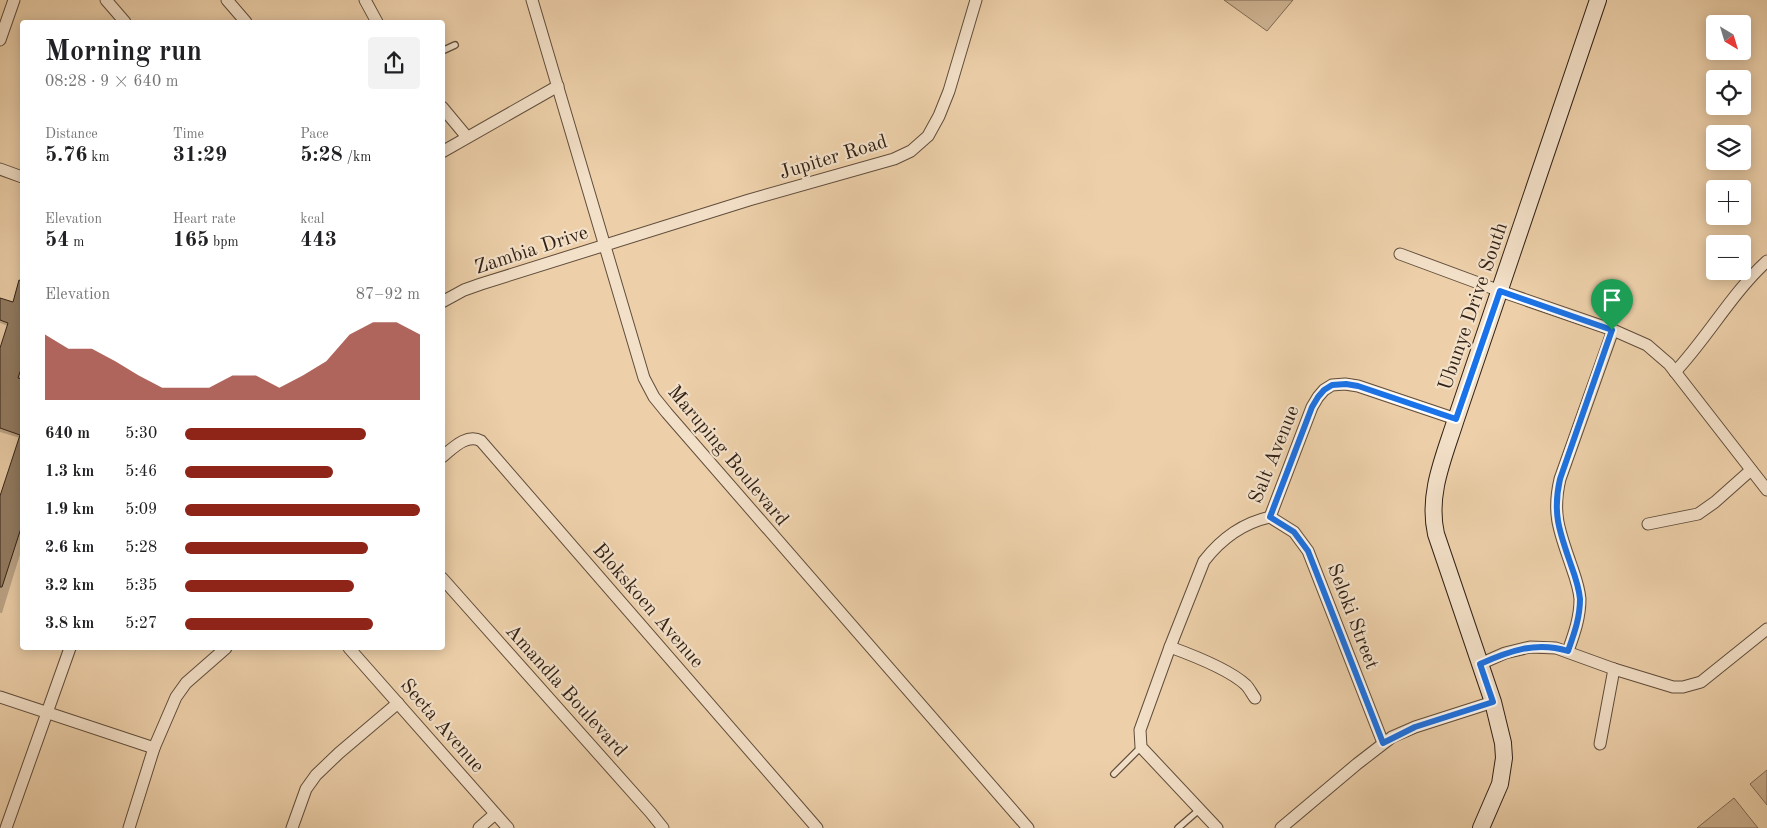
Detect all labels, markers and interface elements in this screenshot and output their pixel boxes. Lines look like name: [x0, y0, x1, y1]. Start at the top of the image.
north arrow: [1706, 15, 1751, 60]
map controls: [1706, 15, 1751, 280]
button: share: [368, 37, 420, 89]
text: Morning run: [45, 39, 202, 67]
button: locate: [1706, 70, 1751, 115]
text: 08:28 · 9 × 640 m: [45, 74, 178, 90]
button: layers: [1706, 125, 1751, 170]
text: Distance: [45, 127, 98, 141]
text: Time: [173, 127, 204, 141]
text: Pace: [300, 127, 329, 141]
street label: Jupiter Road: [777, 132, 890, 184]
text: 5.76: [45, 145, 87, 166]
text: 31:29: [173, 145, 227, 166]
text: 5:28: [300, 145, 343, 166]
text: km: [87, 150, 110, 164]
text: /km: [343, 150, 371, 164]
button: +: [1706, 180, 1751, 225]
text: Elevation: [45, 212, 102, 226]
text: Heart rate: [173, 212, 236, 226]
text: kcal: [300, 212, 324, 226]
street label: Ubunye Drive South: [1436, 220, 1512, 393]
street label: Zambia Drive: [472, 223, 591, 279]
text: 54: [45, 230, 69, 251]
text: 165: [173, 230, 209, 251]
text: 443: [300, 230, 337, 251]
text: m: [69, 235, 84, 249]
text: bpm: [209, 235, 239, 249]
button: −: [1706, 235, 1751, 280]
pin: [1591, 279, 1633, 330]
icon: arrive: [1598, 286, 1626, 314]
text: Elevation: [45, 287, 110, 303]
text: 87–92 m: [356, 287, 420, 303]
street label: Maruping Boulevard: [663, 382, 792, 530]
street label: Salt Avenue: [1246, 403, 1304, 507]
text: 640 m: [45, 426, 90, 442]
text: 5:30: [125, 426, 157, 442]
text: 1.3 km: [45, 464, 94, 480]
text: 5:46: [125, 464, 157, 480]
text: 1.9 km: [45, 502, 94, 518]
text: 5:09: [125, 502, 157, 518]
text: 2.6 km: [45, 540, 94, 556]
text: 5:28: [125, 540, 157, 556]
street label: Blokskoen Avenue: [588, 540, 707, 672]
street label: Seloki Street: [1323, 561, 1381, 672]
text: 3.2 km: [45, 578, 94, 594]
text: 5:35: [125, 578, 157, 594]
text: 3.8 km: [45, 616, 94, 632]
text: 5:27: [125, 616, 157, 632]
street label: Amandla Boulevard: [501, 621, 630, 761]
street label: Seeta Avenue: [396, 676, 487, 777]

